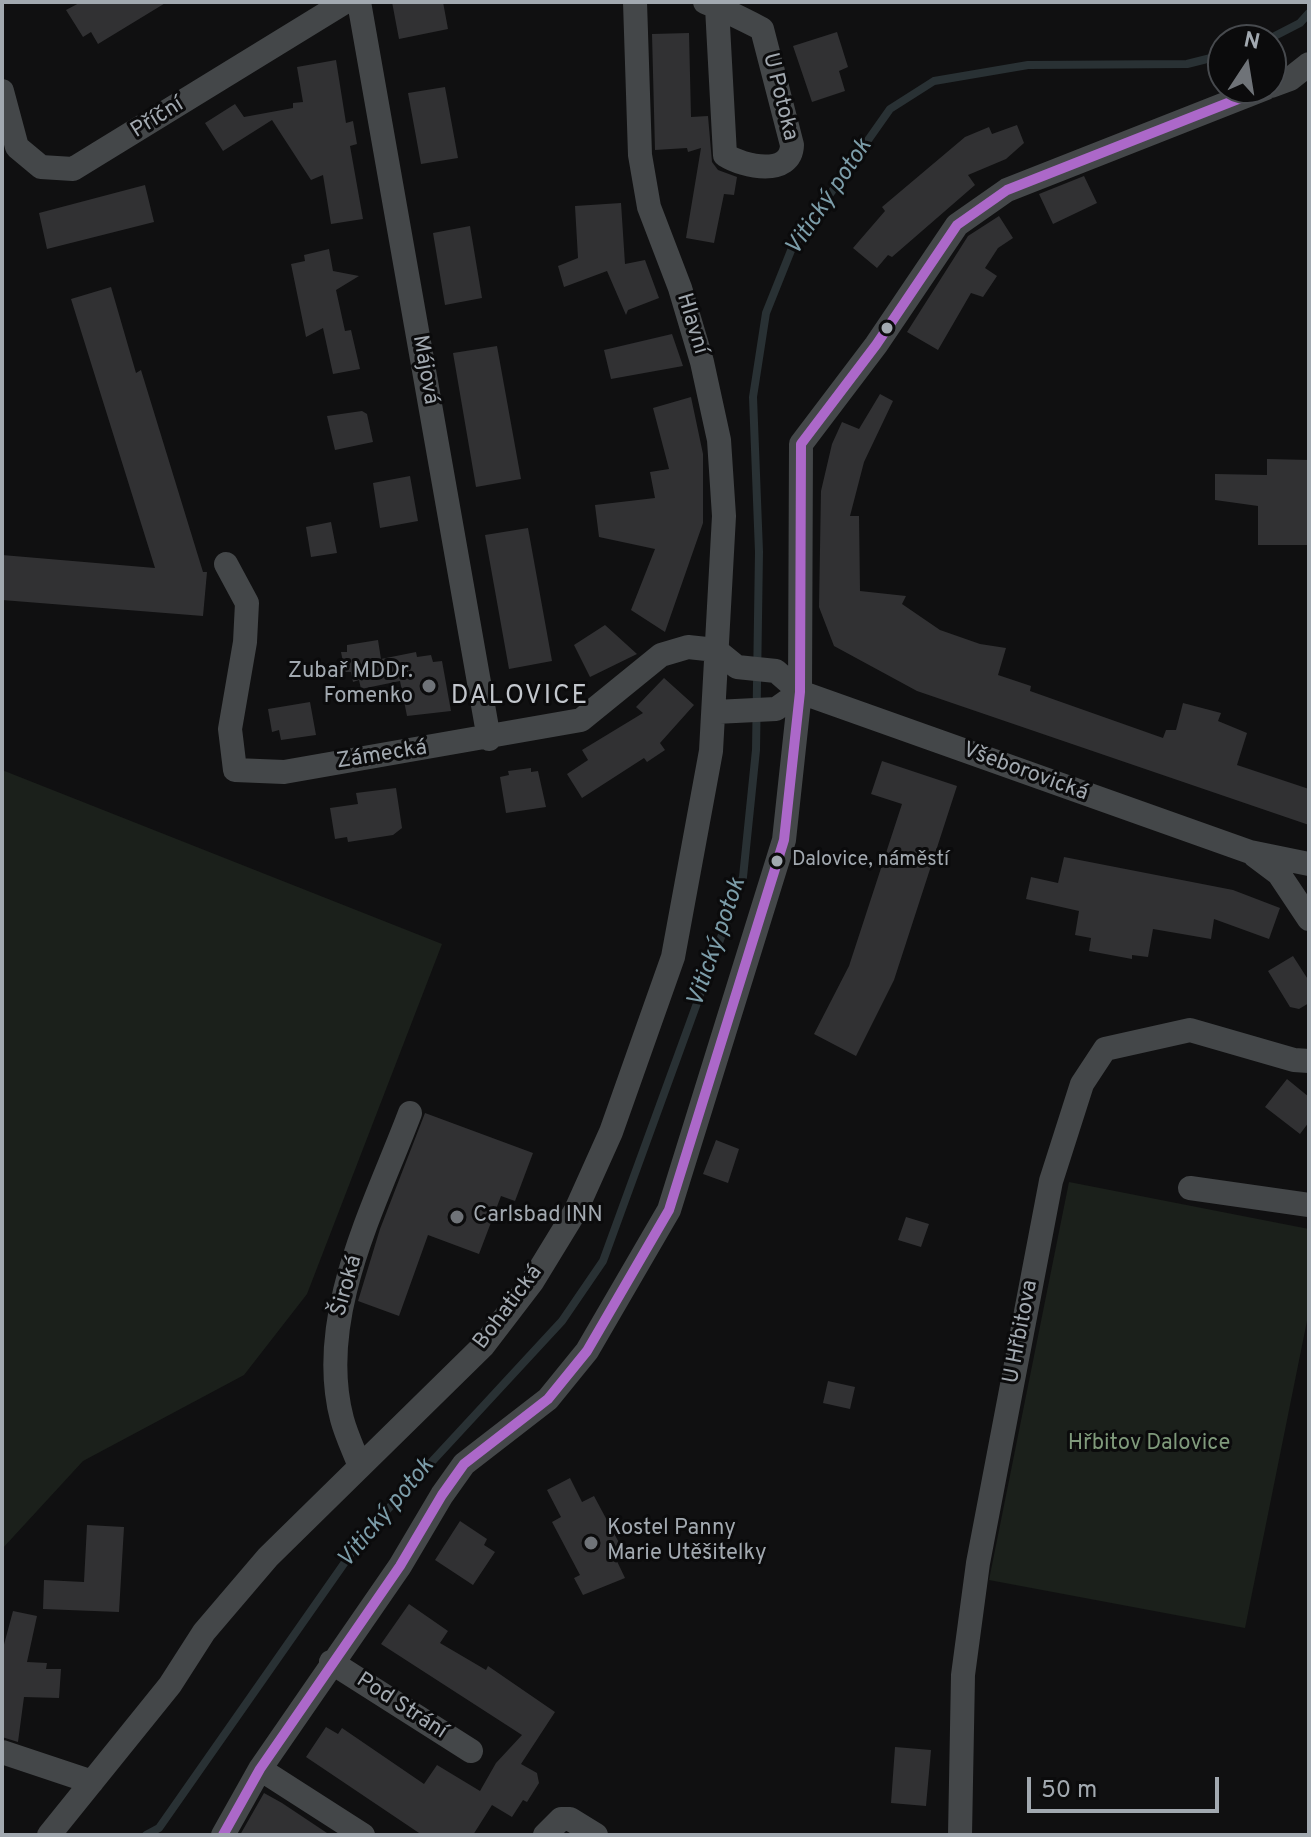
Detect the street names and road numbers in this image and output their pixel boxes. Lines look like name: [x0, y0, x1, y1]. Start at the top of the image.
street label: U Potoka: [755, 50, 803, 144]
street label: Příční: [127, 93, 189, 145]
street label: Hlavní: [669, 290, 713, 358]
street label: Májová: [405, 333, 443, 407]
street label: Zámecká: [335, 736, 429, 776]
street label: Všeborovická: [959, 738, 1091, 808]
street label: Široká: [327, 1252, 369, 1320]
street label: Bohatická: [469, 1261, 549, 1355]
street label: U Hřbitova: [999, 1278, 1045, 1386]
street label: Pod Strání: [351, 1668, 451, 1746]

